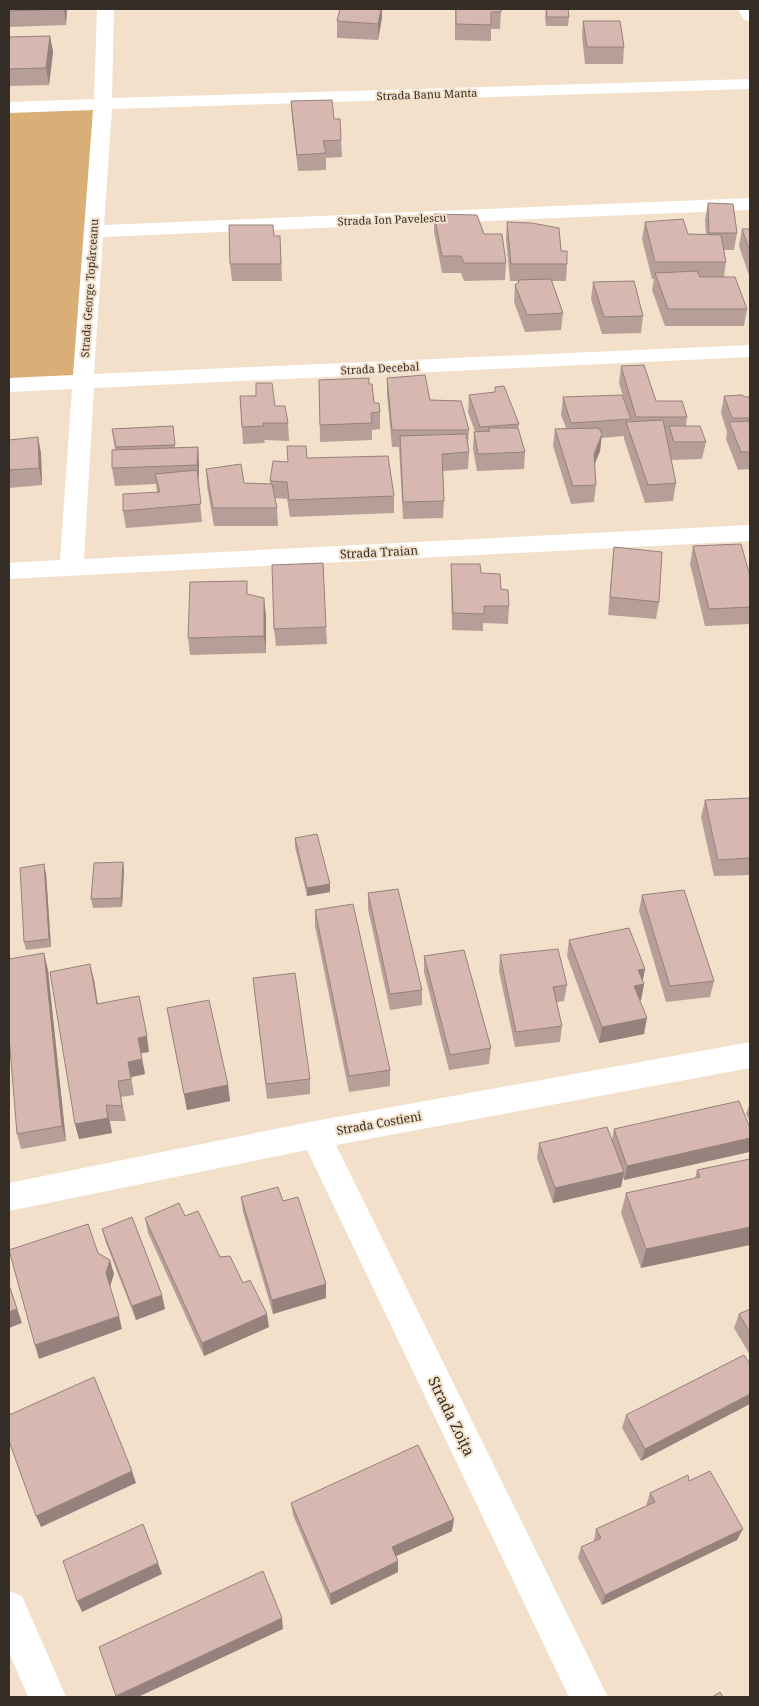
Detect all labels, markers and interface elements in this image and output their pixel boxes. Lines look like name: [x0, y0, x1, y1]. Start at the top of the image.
street label: Strada Banu Manta: [376, 85, 478, 103]
street label: Strada Ion Pavelescu: [337, 210, 447, 228]
street label: Strada George Topârceanu: [77, 218, 101, 358]
street label: Strada Decebal: [340, 358, 420, 378]
street label: Strada Traian: [340, 541, 419, 563]
street label: Strada Costieni: [335, 1107, 423, 1139]
street label: Strada Zoița: [424, 1373, 480, 1459]

